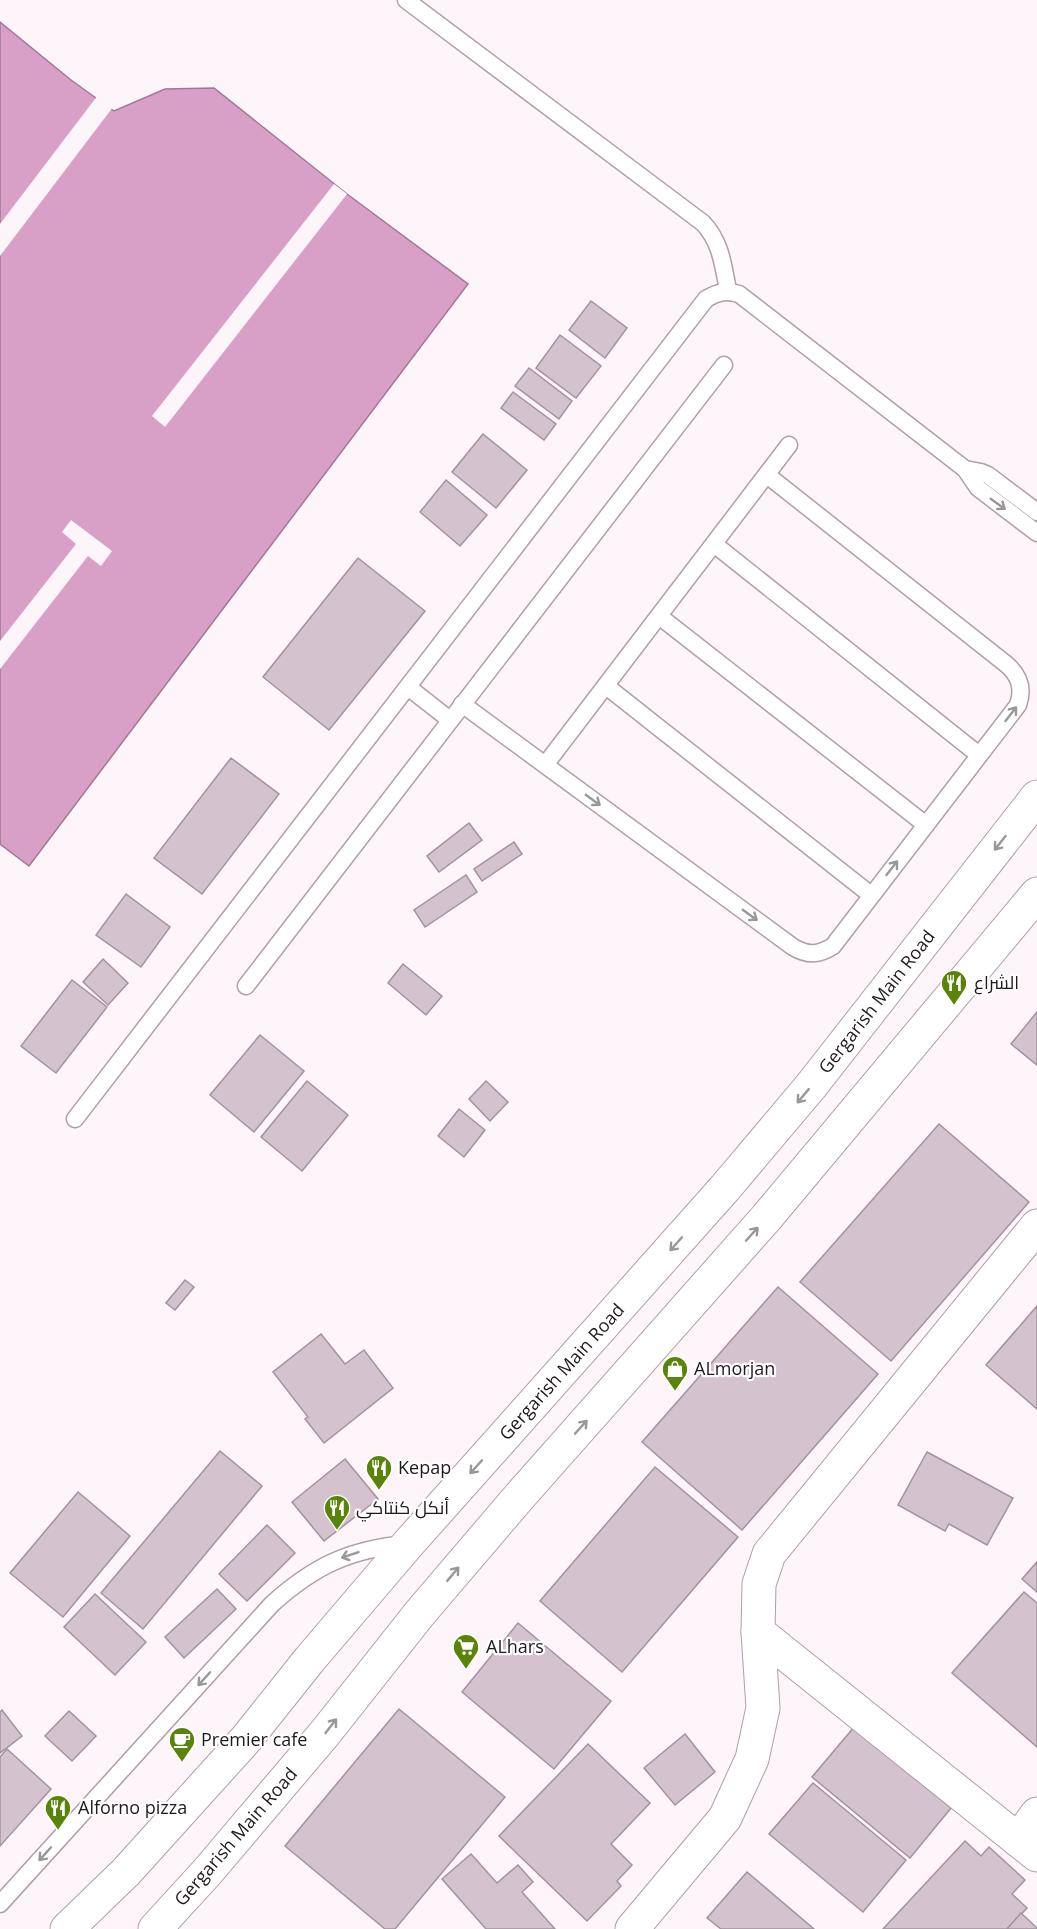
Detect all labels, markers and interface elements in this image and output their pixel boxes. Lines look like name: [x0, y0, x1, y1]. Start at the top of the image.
one-way arrow: [989, 497, 1005, 510]
one-way arrow: [1005, 706, 1018, 722]
one-way arrow: [584, 793, 600, 806]
one-way arrow: [994, 834, 1007, 850]
one-way arrow: [886, 860, 899, 876]
one-way arrow: [741, 909, 757, 921]
street label: Gergarish Main Road: [813, 925, 940, 1078]
restaurant icon: الشراع: [939, 968, 969, 1006]
place label: الشراع: [974, 970, 1019, 995]
one-way arrow: [796, 1088, 810, 1103]
one-way arrow: [745, 1227, 759, 1242]
one-way arrow: [669, 1236, 683, 1251]
street label: Gergarish Main Road: [493, 1298, 629, 1445]
shop icon: ALmorjan: [660, 1354, 690, 1392]
place label: ALmorjan: [694, 1356, 775, 1380]
one-way arrow: [574, 1420, 588, 1435]
restaurant icon: Kepap: [364, 1453, 394, 1491]
place label: Kepap: [398, 1455, 451, 1479]
one-way arrow: [469, 1460, 483, 1475]
restaurant icon: أنكل كنتاكي: [322, 1493, 352, 1531]
place label: أنكل كنتاكي: [356, 1495, 449, 1522]
one-way arrow: [342, 1550, 360, 1561]
one-way arrow: [446, 1567, 460, 1582]
supermarket icon: ALhars: [451, 1632, 481, 1670]
place label: ALhars: [486, 1634, 544, 1658]
one-way arrow: [197, 1671, 211, 1686]
one-way arrow: [324, 1718, 337, 1734]
cafe icon: Premier cafe: [167, 1725, 197, 1763]
place label: Premier cafe: [201, 1727, 307, 1751]
street label: Gergarish Main Road: [168, 1762, 302, 1911]
restaurant icon: Alforno pizza: [43, 1793, 73, 1831]
place label: Alforno pizza: [78, 1795, 187, 1819]
one-way arrow: [38, 1847, 52, 1862]

